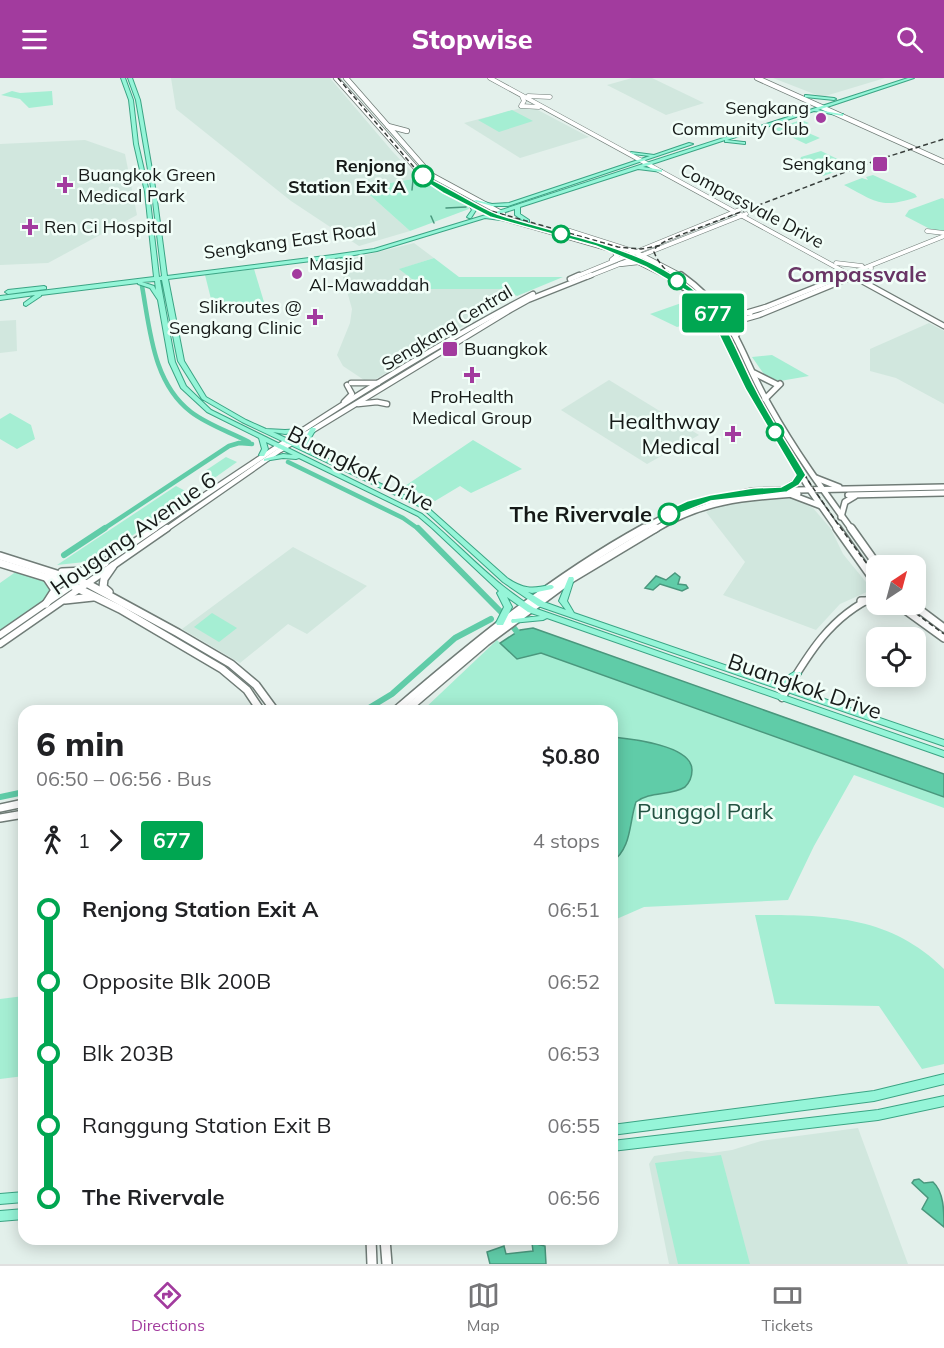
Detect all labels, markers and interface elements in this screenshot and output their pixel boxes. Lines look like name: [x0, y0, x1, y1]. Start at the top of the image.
text: Stopwise: [411, 22, 533, 56]
icon: menu: [18, 23, 51, 56]
icon: search: [893, 23, 926, 56]
place label: Sengkang Community Club: [672, 96, 809, 140]
marker: Sengkang Community Club: [814, 111, 828, 125]
place label: Sengkang: [782, 152, 866, 175]
place label: Renjong Station Exit A: [288, 154, 406, 198]
marker: Sengkang: [871, 155, 889, 173]
street label: Compassvale Drive: [676, 158, 828, 253]
place label: Buangkok Green Medical Park: [78, 163, 216, 207]
marker: Renjong Station Exit A: [412, 165, 434, 187]
marker: Buangkok Green Medical Park: [56, 176, 74, 194]
place label: Ren Ci Hospital: [44, 215, 172, 238]
street label: Sengkang East Road: [202, 217, 378, 264]
marker: Ren Ci Hospital: [21, 218, 39, 236]
unlabelled marker: [552, 225, 570, 243]
place label: Masjid Al-Mawaddah: [309, 252, 430, 296]
district label: Compassvale: [787, 260, 927, 288]
marker: Masjid Al-Mawaddah: [290, 267, 304, 281]
unlabelled marker: [668, 272, 686, 290]
street label: Sengkang Central: [377, 280, 516, 376]
line badge: 677: [678, 294, 748, 332]
place label: Slikroutes @ Sengkang Clinic: [169, 295, 302, 339]
text: 677: [694, 300, 732, 326]
marker: Slikroutes @ Sengkang Clinic: [306, 308, 324, 326]
place label: Buangkok: [464, 337, 548, 360]
marker: Buangkok: [441, 340, 459, 358]
marker: ProHealth Medical Group: [463, 366, 481, 384]
place label: ProHealth Medical Group: [412, 385, 532, 429]
place label: Healthway Medical: [609, 407, 720, 460]
street label: Buangkok Drive: [283, 419, 439, 517]
unlabelled marker: [766, 423, 784, 441]
marker: Healthway Medical: [724, 425, 742, 443]
street label: Hougang Avenue 6: [45, 465, 221, 601]
place label: The Rivervale: [510, 500, 652, 528]
marker: The Rivervale: [658, 503, 680, 525]
north arrow: [866, 555, 926, 615]
map controls: [866, 555, 926, 687]
button: locate: [866, 627, 926, 687]
street label: Buangkok Drive: [724, 647, 886, 725]
text: 6 min: [36, 723, 124, 764]
text: $0.80: [542, 742, 600, 770]
text: 06:50 – 06:56 · Bus: [36, 766, 212, 791]
park label: Punggol Park: [637, 797, 774, 825]
icon: walk: [36, 824, 69, 857]
icon: forward: [99, 824, 132, 857]
text: 677: [153, 827, 191, 853]
text: 1: [78, 828, 90, 853]
text: 4 stops: [533, 828, 600, 853]
text: Renjong Station Exit A: [82, 895, 318, 923]
text: 06:51: [547, 897, 600, 922]
text: Opposite Blk 200B: [82, 967, 271, 995]
text: 06:52: [547, 969, 600, 994]
text: Blk 203B: [82, 1039, 174, 1067]
text: 06:53: [547, 1041, 600, 1066]
text: Ranggung Station Exit B: [82, 1111, 331, 1139]
text: 06:55: [547, 1113, 600, 1138]
text: The Rivervale: [82, 1183, 224, 1211]
text: 06:56: [547, 1185, 600, 1210]
tab: Directions: [131, 1279, 205, 1335]
tab: Map: [467, 1279, 500, 1335]
tab: Tickets: [761, 1279, 813, 1335]

